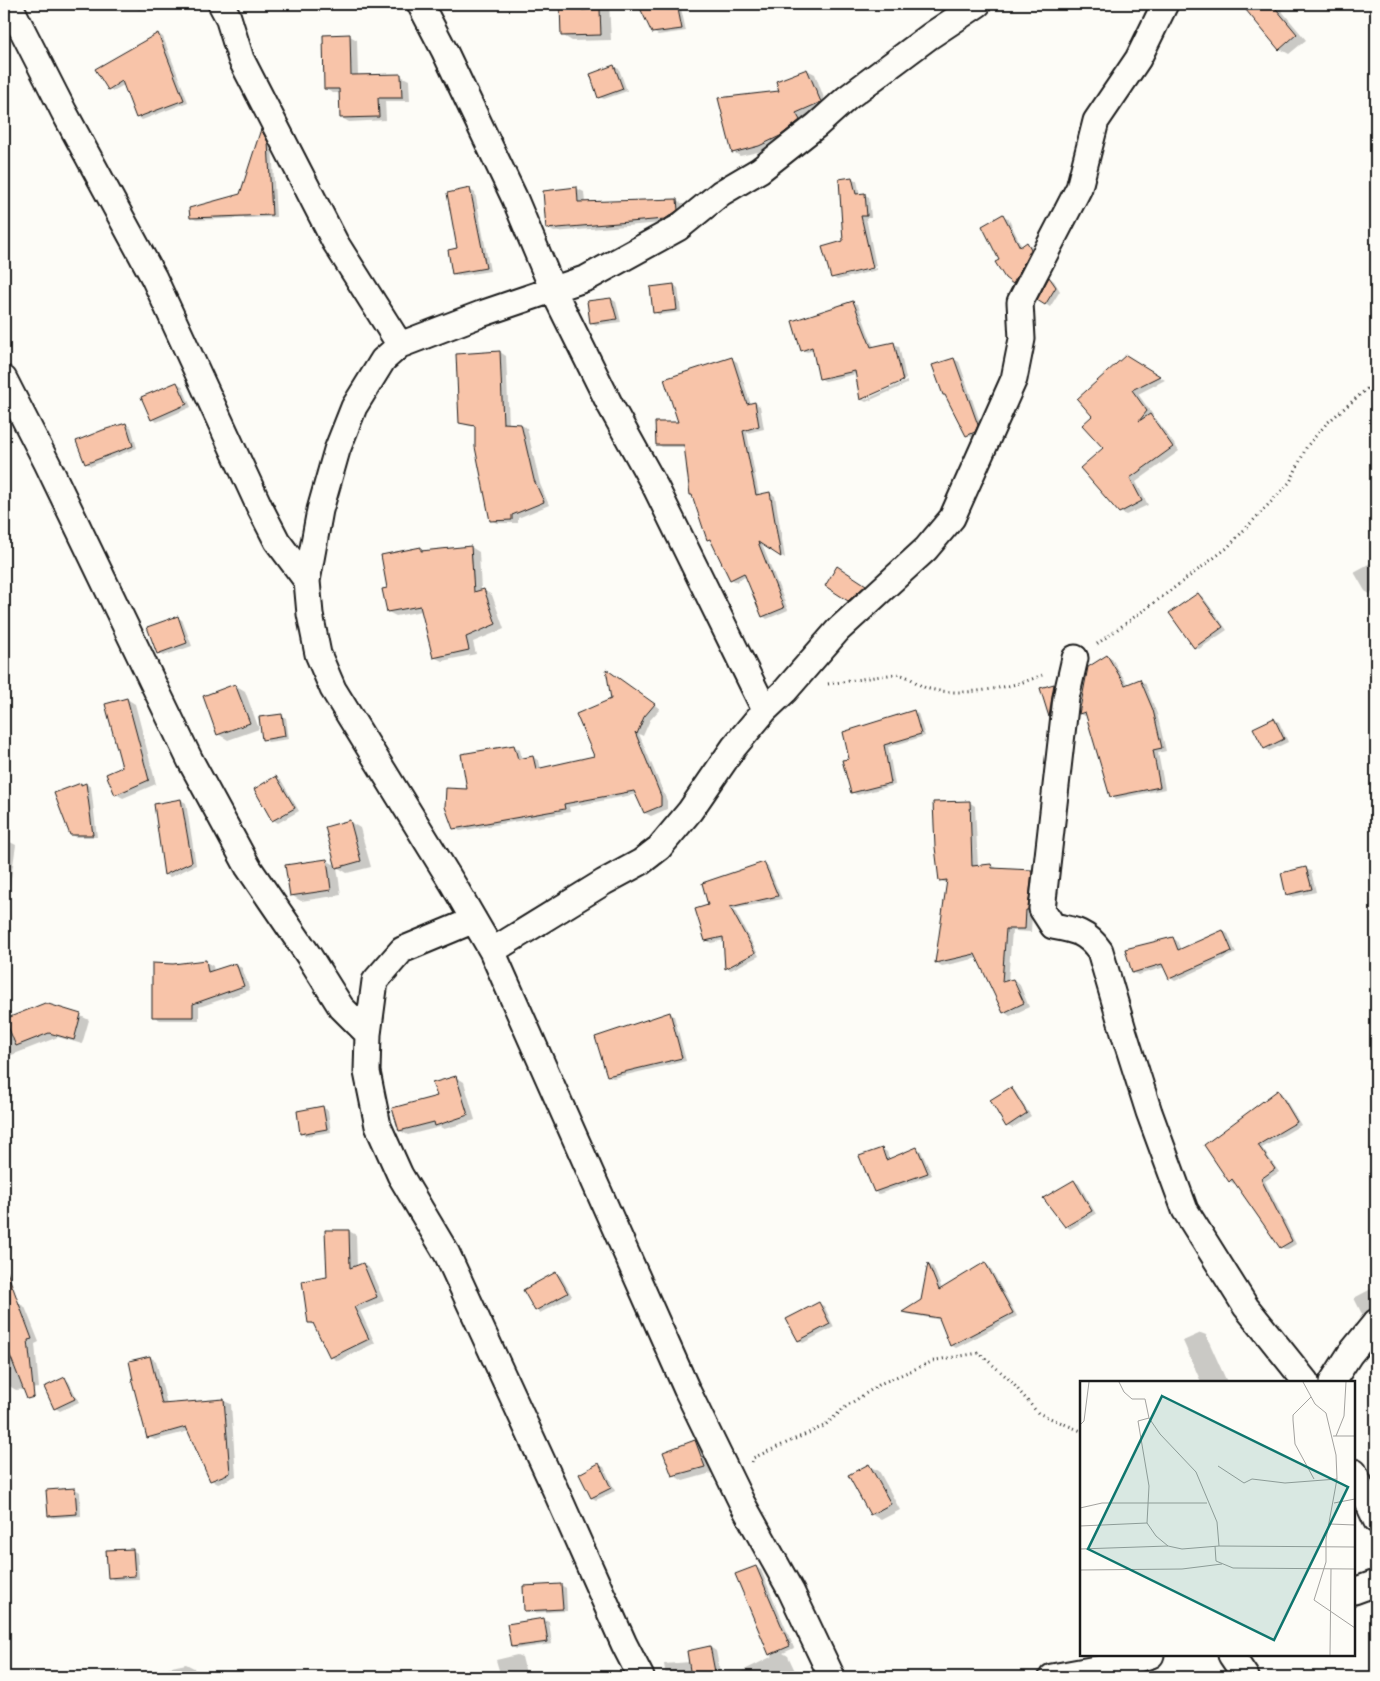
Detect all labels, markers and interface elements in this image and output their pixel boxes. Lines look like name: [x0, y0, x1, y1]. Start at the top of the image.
inset map: [1080, 1381, 1355, 1656]

